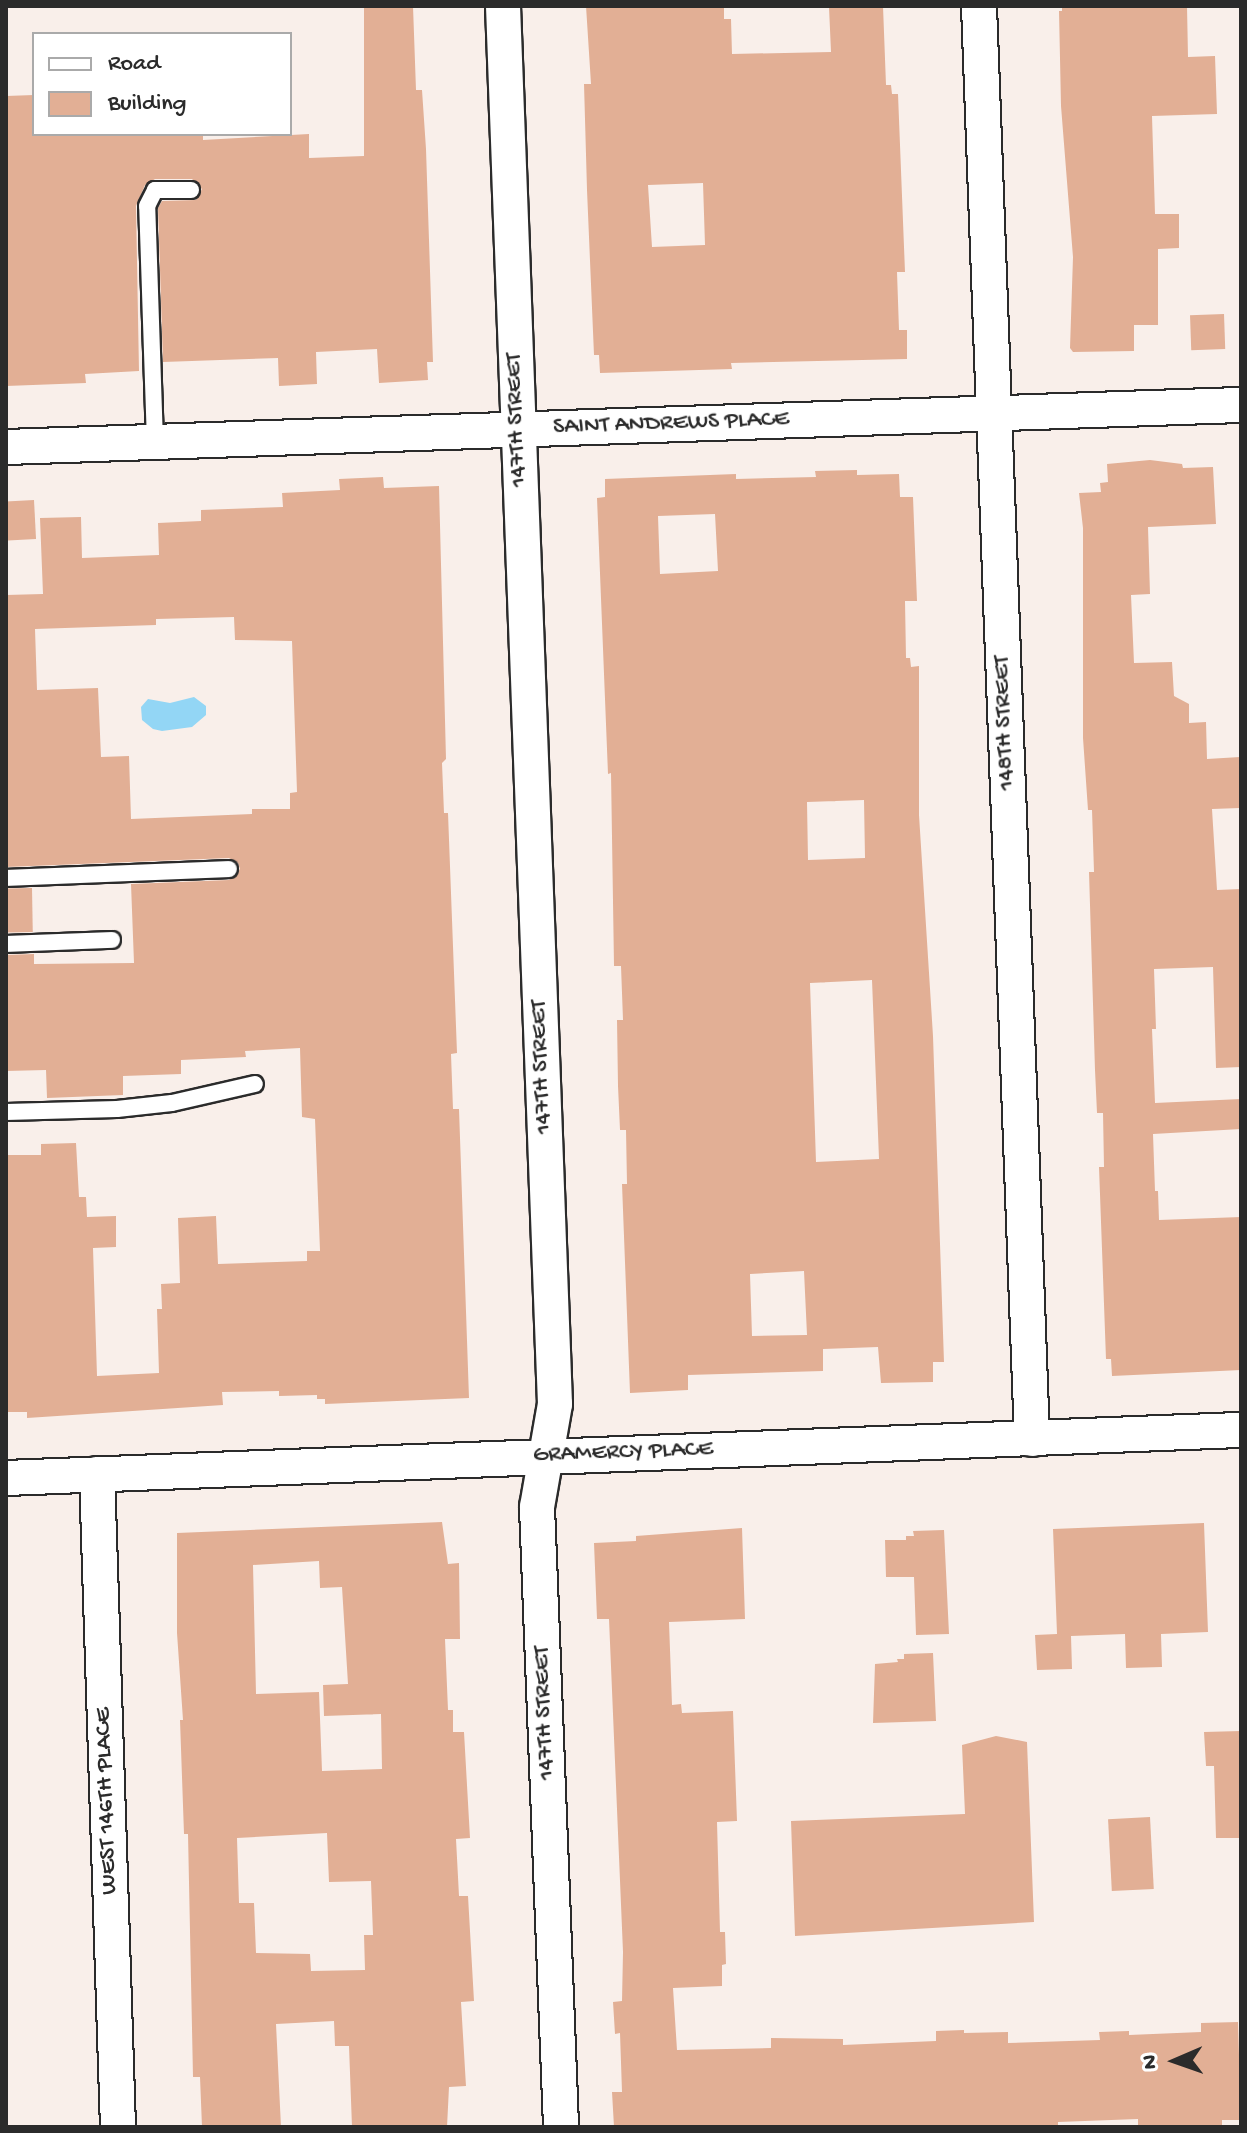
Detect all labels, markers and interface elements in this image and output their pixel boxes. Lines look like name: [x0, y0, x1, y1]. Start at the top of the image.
legend: [32, 32, 292, 136]
text: Road: [108, 50, 160, 79]
text: Building: [108, 90, 186, 119]
street label: 147TH STREET: [500, 352, 534, 488]
street label: SAINT ANDREWS PLACE: [553, 405, 789, 443]
street label: 148TH STREET: [988, 655, 1022, 791]
street label: 147TH STREET: [525, 999, 559, 1135]
street label: GRAMERCY PLACE: [533, 1435, 713, 1471]
street label: 147TH STREET: [528, 1645, 562, 1781]
street label: WEST 146TH PLACE: [89, 1707, 125, 1895]
north arrow: [1135, 2021, 1215, 2101]
text: N: [1138, 2054, 1164, 2069]

